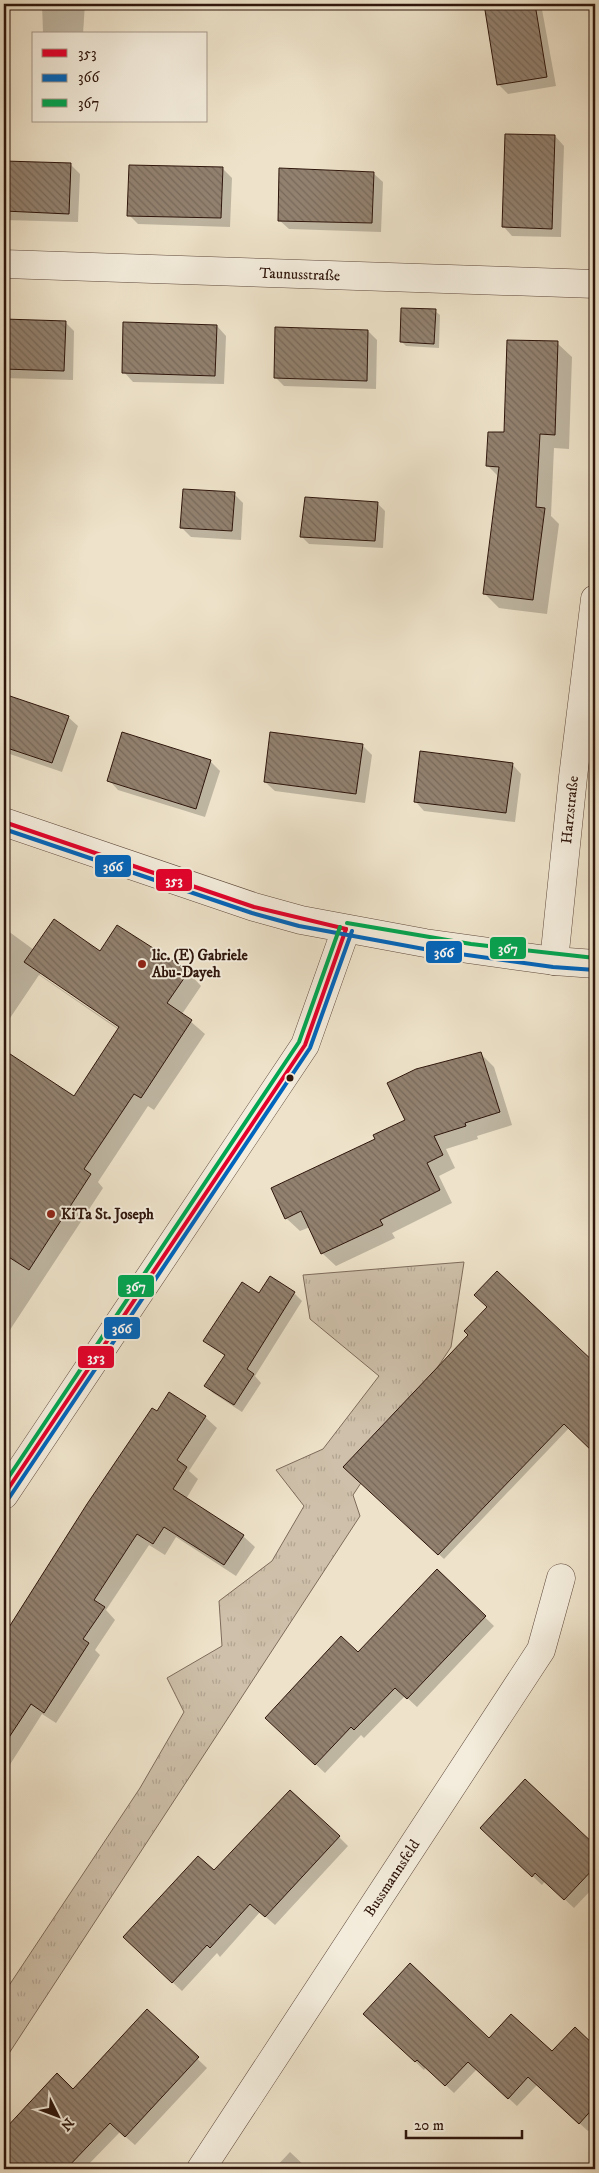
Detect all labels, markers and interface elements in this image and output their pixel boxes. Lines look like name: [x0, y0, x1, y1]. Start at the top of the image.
legend: [32, 32, 208, 122]
text: 353: [78, 44, 97, 63]
text: 366: [78, 68, 100, 87]
text: 367: [78, 94, 99, 113]
street label: Taunusstraße: [259, 263, 341, 285]
street label: Harzstraße: [557, 775, 583, 845]
line badge: 366: [94, 854, 132, 878]
text: 366: [103, 858, 124, 876]
line badge: 353: [155, 868, 193, 892]
text: 353: [165, 872, 183, 890]
line badge: 367: [489, 936, 527, 960]
line badge: 366: [425, 940, 463, 964]
text: 367: [498, 940, 518, 958]
text: 366: [434, 944, 455, 962]
place label: lic. (E) Gabriele Abu-Dayeh: [151, 946, 248, 982]
marker: lic. (E) Gabriele Abu-Dayeh: [136, 958, 148, 970]
unlabelled marker: [285, 1073, 295, 1083]
place label: KiTa St. Joseph: [61, 1205, 154, 1224]
marker: KiTa St. Joseph: [45, 1208, 57, 1220]
line badge: 367: [117, 1274, 155, 1298]
text: 367: [126, 1278, 146, 1296]
line badge: 366: [103, 1316, 141, 1340]
text: 366: [112, 1320, 133, 1338]
line badge: 353: [77, 1345, 115, 1369]
text: 353: [87, 1349, 105, 1367]
street label: Bussmannsfeld: [360, 1835, 424, 1920]
north arrow: [32, 2090, 82, 2140]
scale bar: [406, 2108, 523, 2140]
text: N: [56, 2114, 77, 2135]
text: 20 m: [414, 2116, 444, 2135]

